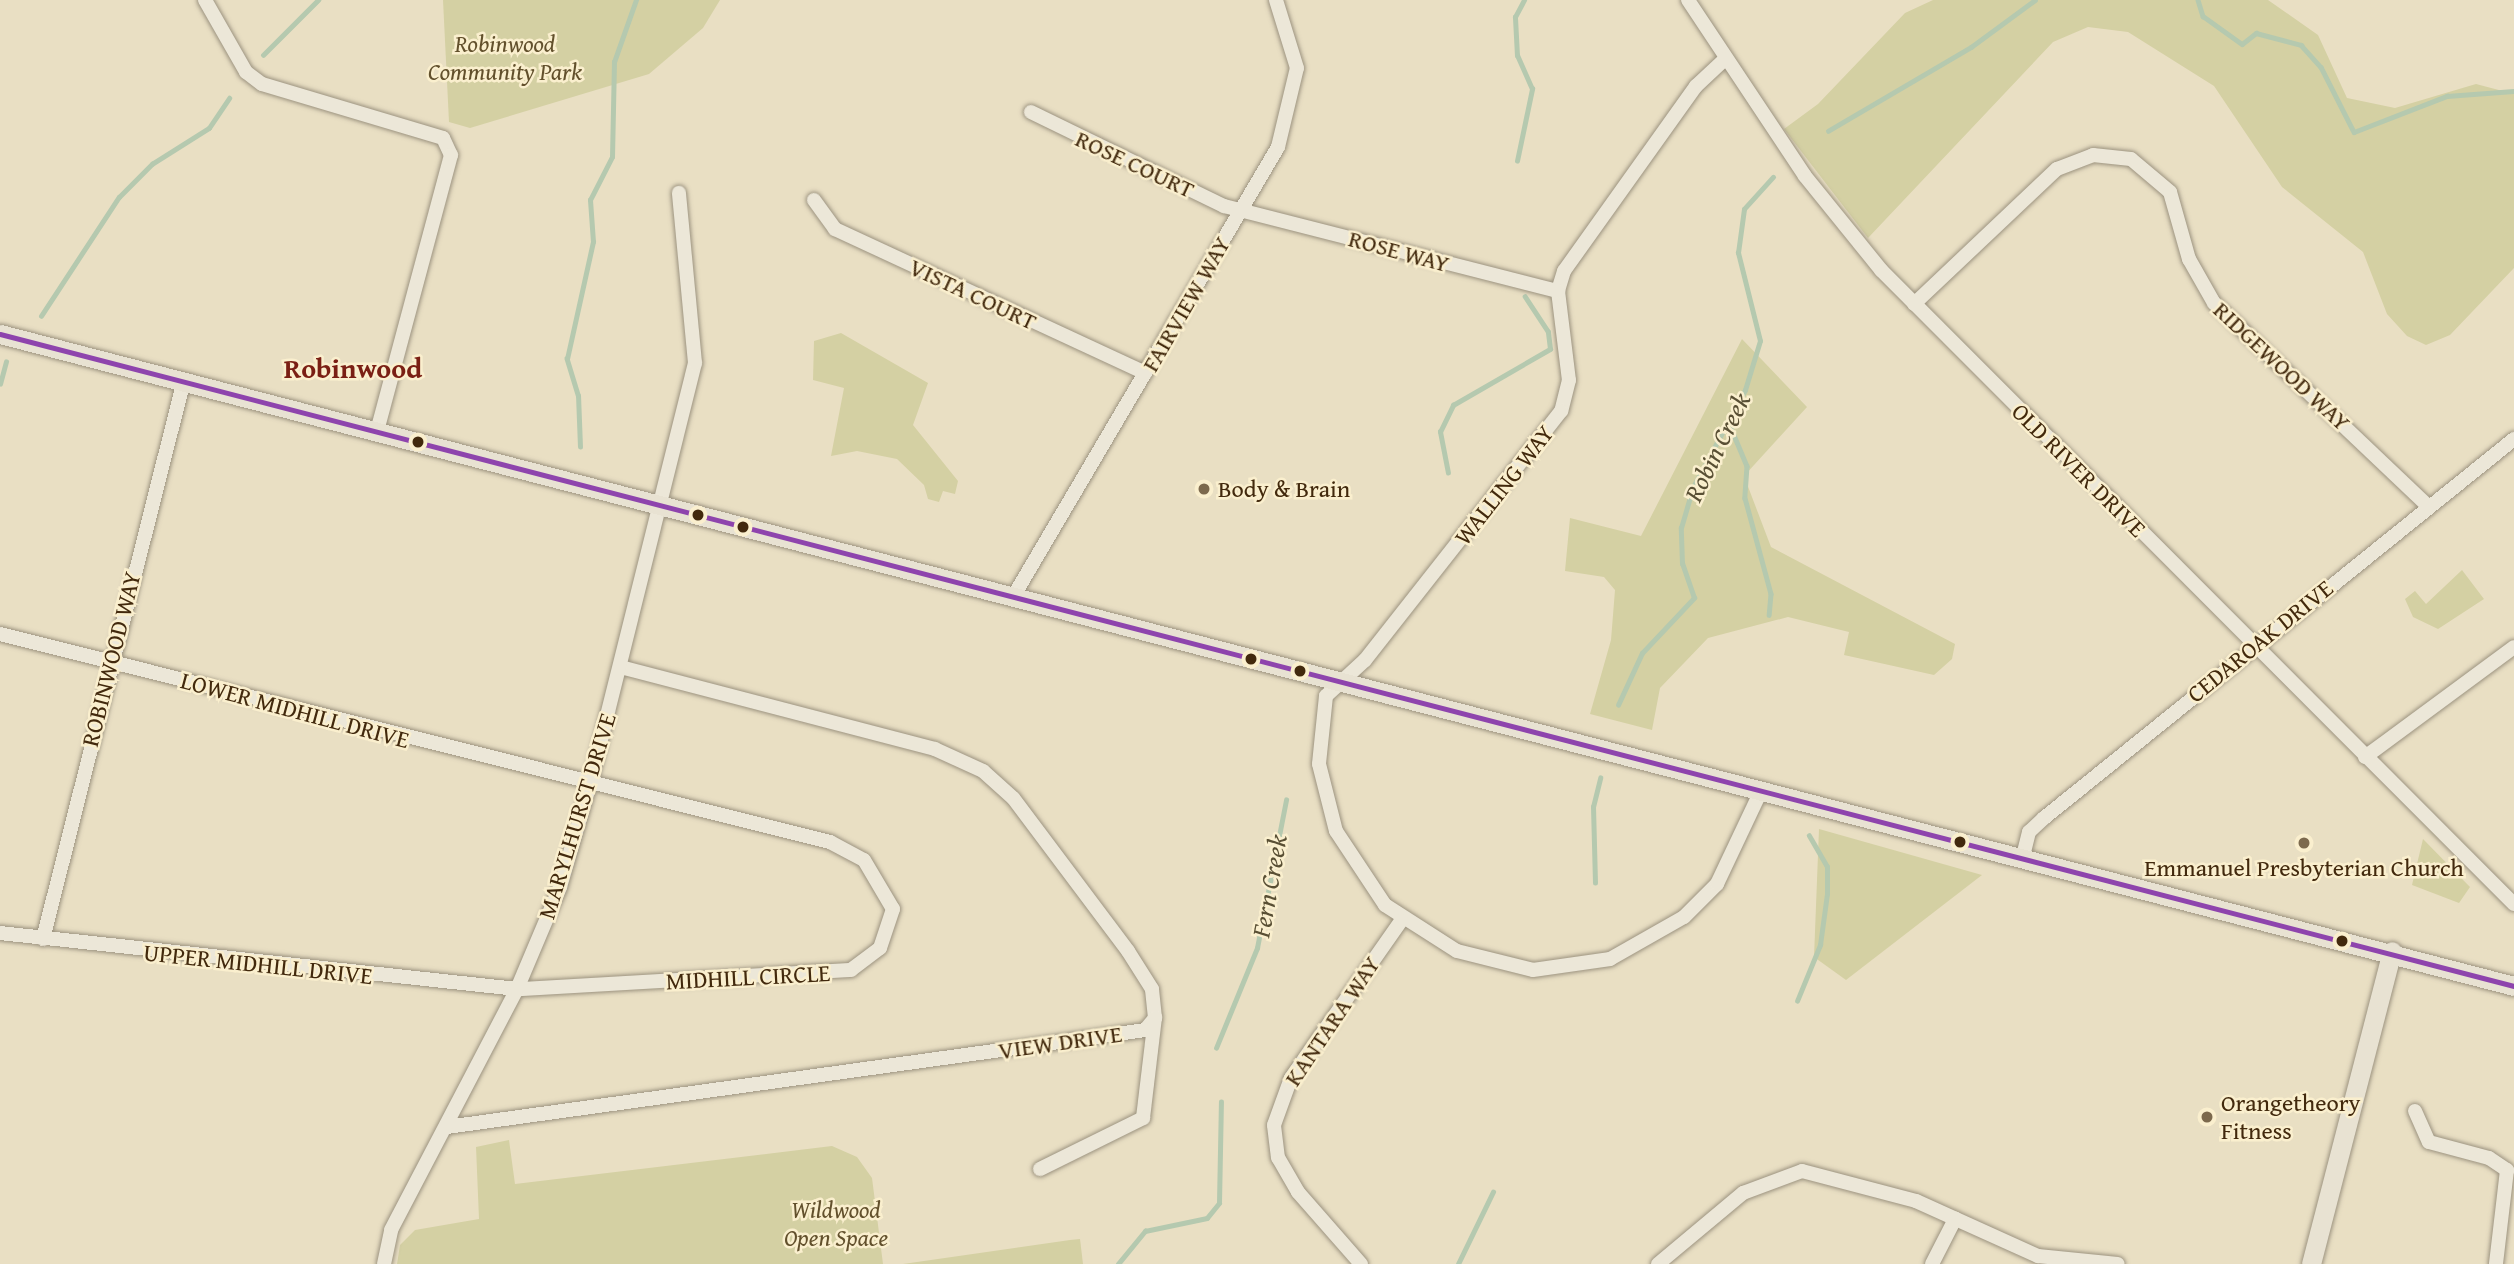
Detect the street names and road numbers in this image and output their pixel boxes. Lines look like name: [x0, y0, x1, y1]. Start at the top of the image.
street label: ROSE COURT: [1071, 124, 1199, 204]
street label: ROSE WAY: [1346, 224, 1452, 278]
street label: FAIRVIEW WAY: [1136, 231, 1236, 377]
street label: VISTA COURT: [905, 252, 1041, 336]
street label: RIDGEWOOD WAY: [2208, 295, 2356, 437]
street label: OLD RIVER DRIVE: [2006, 397, 2152, 543]
street label: WALLING WAY: [1448, 419, 1560, 551]
street label: ROBINWOOD WAY: [75, 568, 147, 750]
street label: CEDAROAK DRIVE: [2181, 573, 2339, 709]
street label: LOWER MIDHILL DRIVE: [178, 666, 412, 754]
street label: MARYLHURST DRIVE: [532, 710, 622, 922]
street label: UPPER MIDHILL DRIVE: [142, 938, 374, 990]
street label: KANTARA WAY: [1278, 951, 1386, 1091]
street label: MIDHILL CIRCLE: [665, 958, 831, 996]
street label: VIEW DRIVE: [996, 1019, 1124, 1065]

